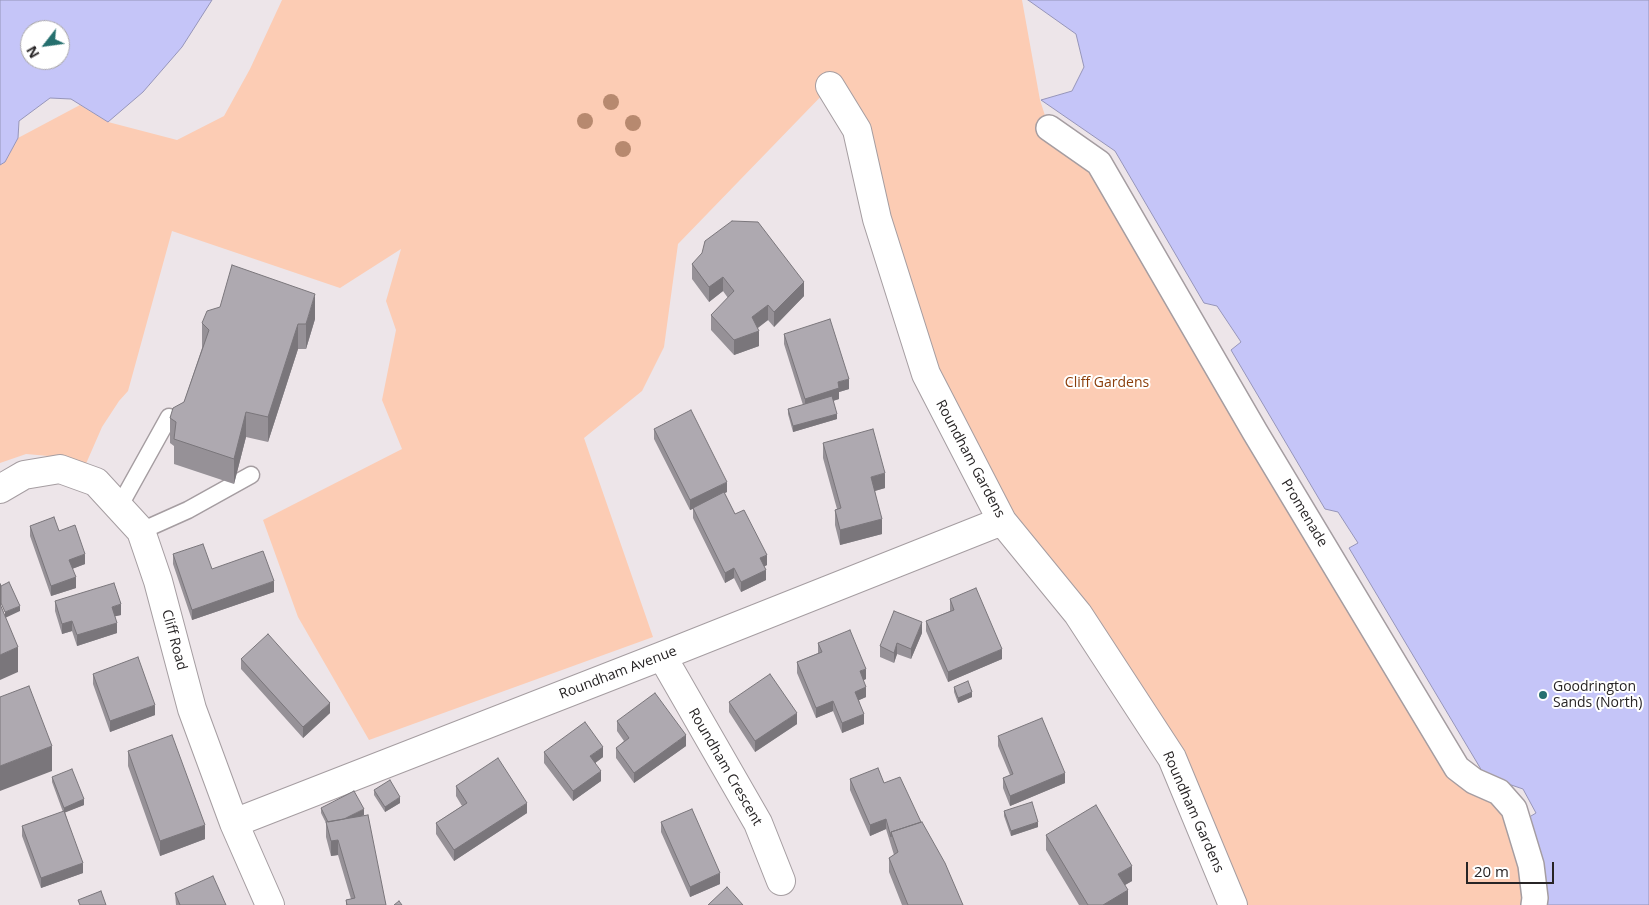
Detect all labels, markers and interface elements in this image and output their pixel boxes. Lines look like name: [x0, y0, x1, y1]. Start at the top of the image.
north arrow: [20, 20, 70, 70]
text: N: [21, 43, 44, 62]
park label: Cliff Gardens: [1065, 375, 1149, 391]
street label: Roundham Gardens: [932, 397, 1008, 521]
street label: Promenade: [1277, 476, 1331, 550]
street label: Cliff Road: [158, 608, 190, 672]
street label: Roundham Avenue: [557, 643, 679, 703]
place label: Goodrington Sands (North): [1553, 679, 1642, 712]
marker: Goodrington Sands (North): [1537, 689, 1549, 701]
street label: Roundham Crescent: [684, 705, 766, 829]
street label: Roundham Gardens: [1159, 749, 1227, 875]
scale bar: [1469, 852, 1556, 884]
text: 20 m: [1474, 861, 1509, 881]

